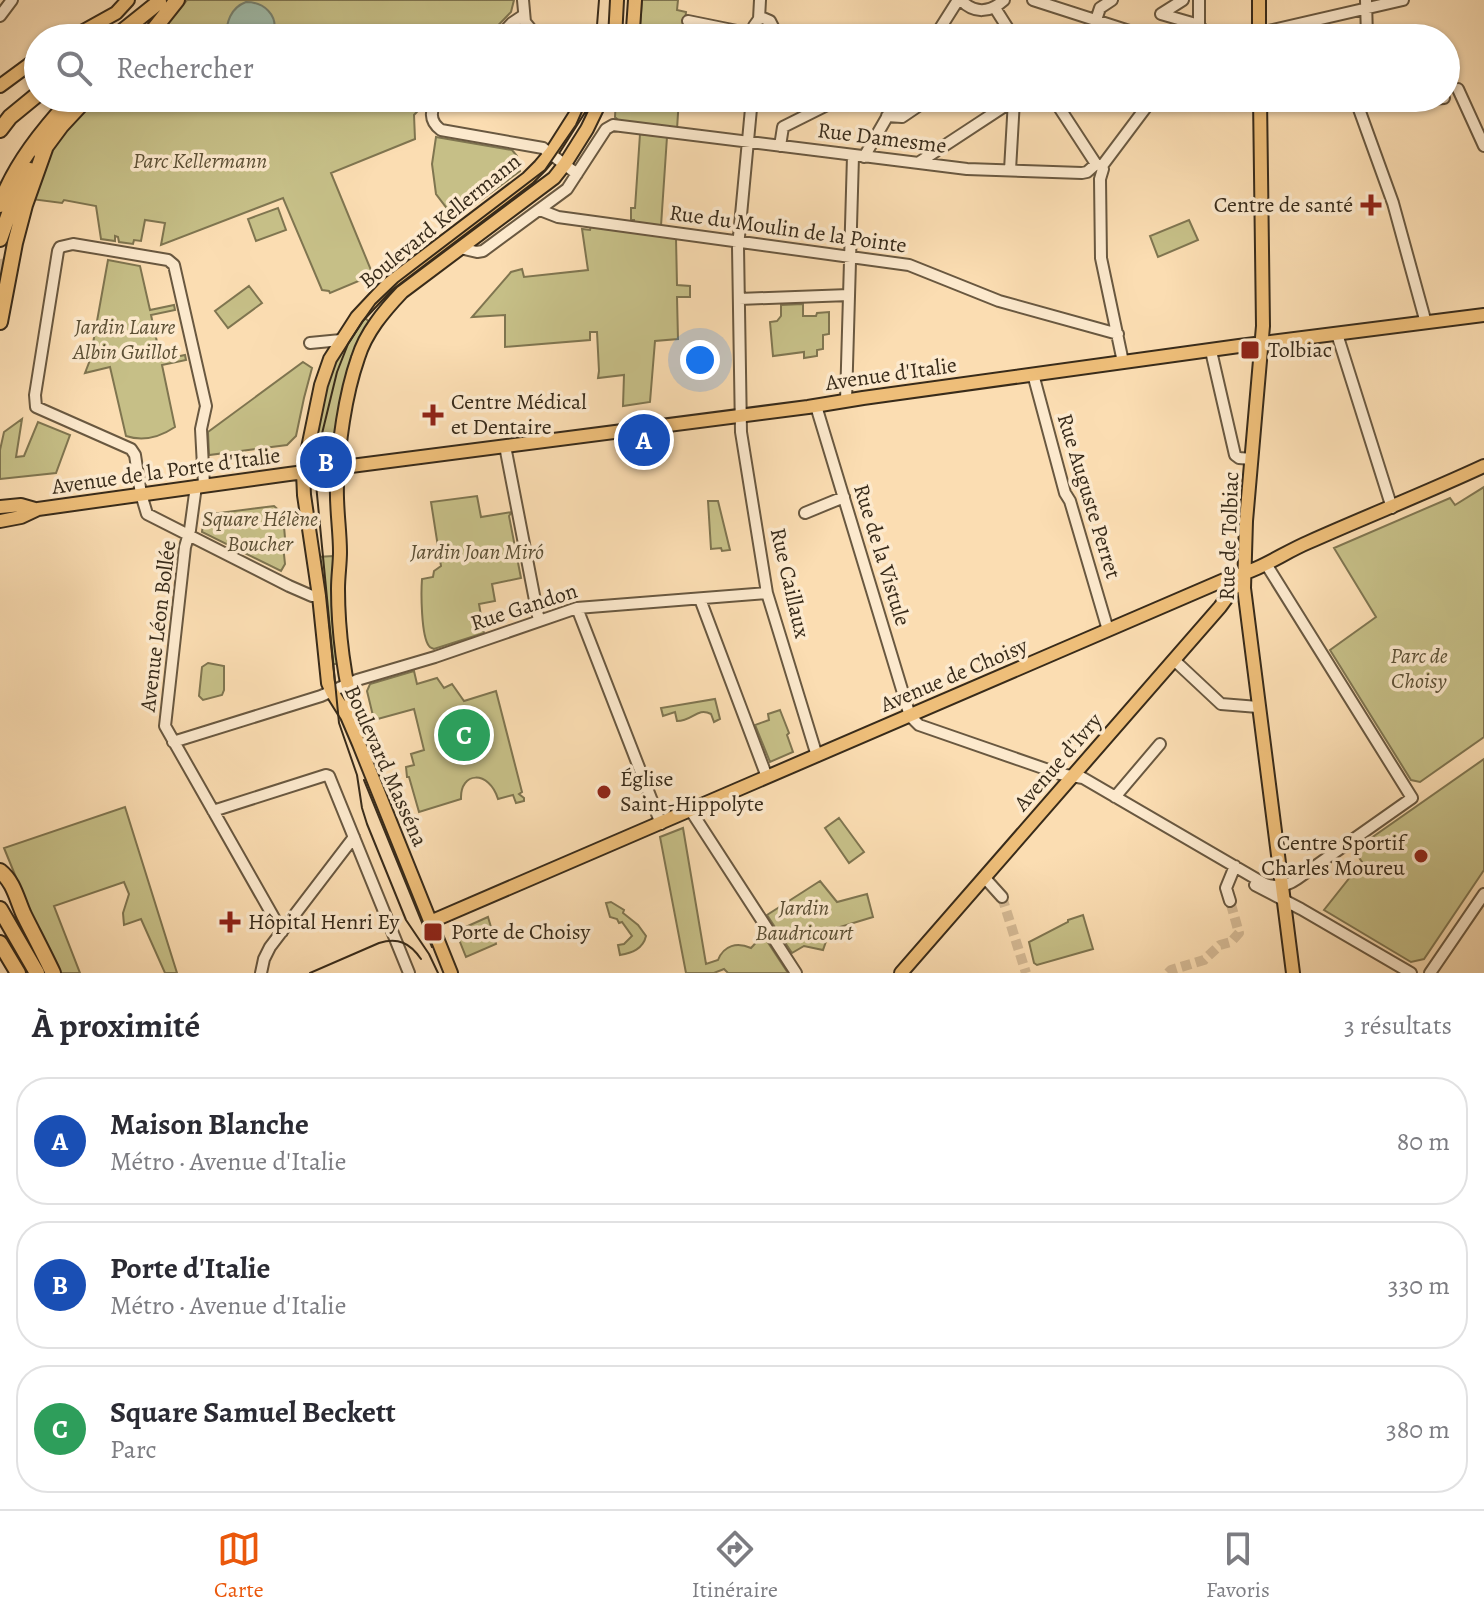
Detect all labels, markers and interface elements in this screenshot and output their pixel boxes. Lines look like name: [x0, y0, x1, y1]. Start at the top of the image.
search box: [24, 24, 1460, 112]
icon: search: [52, 46, 96, 90]
text: Rechercher: [116, 48, 254, 88]
street label: Rue Damesme: [816, 115, 948, 161]
park label: Parc Kellermann: [133, 146, 267, 176]
street label: Boulevard Kellermann: [353, 146, 527, 296]
place label: Centre de santé: [1214, 190, 1353, 220]
marker: Centre de santé: [1360, 194, 1382, 216]
street label: Rue du Moulin de la Pointe: [667, 197, 909, 261]
park label: Jardin Laure Albin Guillot: [72, 312, 178, 367]
place label: Tolbiac: [1268, 335, 1332, 365]
marker: Tolbiac: [1239, 339, 1261, 361]
your location: [680, 340, 720, 380]
street label: Avenue d'Italie: [822, 350, 959, 398]
place label: Centre Médical et Dentaire: [451, 387, 587, 442]
marker: Centre Médical et Dentaire: [422, 404, 444, 426]
pin: A: [618, 410, 670, 470]
street label: Rue Auguste Perret: [1050, 410, 1128, 582]
pin: B: [300, 432, 352, 492]
street label: Avenue de la Porte d'Italie: [49, 440, 282, 502]
street label: Rue de Tolbiac: [1212, 471, 1246, 601]
street label: Rue de la Vistule: [846, 480, 918, 630]
park label: Square Hélène Boucher: [202, 504, 318, 559]
street label: Rue Caillaux: [763, 525, 817, 642]
park label: Jardin Joan Miró: [409, 537, 544, 567]
street label: Avenue Léon Bollée: [132, 539, 183, 714]
street label: Rue Gandon: [467, 576, 581, 638]
street label: Avenue de Choisy: [875, 630, 1032, 720]
park label: Parc de Choisy: [1390, 641, 1448, 696]
street label: Boulevard Masséna: [337, 681, 435, 852]
pin: C: [438, 705, 490, 765]
street label: Avenue d'Ivry: [1006, 706, 1109, 818]
place label: Église Saint-Hippolyte: [620, 764, 764, 819]
marker: Église Saint-Hippolyte: [595, 783, 613, 801]
place label: Centre Sportif Charles Moureu: [1261, 828, 1408, 883]
marker: Centre Sportif Charles Moureu: [1412, 847, 1430, 865]
park label: Jardin Baudricourt: [755, 893, 854, 948]
place label: Hôpital Henri Ey: [248, 907, 400, 937]
marker: Hôpital Henri Ey: [219, 911, 241, 933]
place label: Porte de Choisy: [451, 917, 591, 947]
marker: Porte de Choisy: [422, 921, 444, 943]
text: À proximité: [32, 1002, 200, 1049]
text: 3 résultats: [1344, 1008, 1452, 1043]
text: Maison Blanche: [110, 1104, 309, 1144]
text: A: [52, 1124, 68, 1159]
text: 80 m: [1397, 1124, 1450, 1159]
text: Métro · Avenue d'Italie: [110, 1144, 346, 1179]
text: Porte d'Italie: [110, 1248, 270, 1288]
text: B: [52, 1268, 68, 1303]
text: 330 m: [1388, 1268, 1450, 1303]
text: Métro · Avenue d'Italie: [110, 1288, 346, 1323]
text: Square Samuel Beckett: [110, 1392, 396, 1432]
text: C: [52, 1412, 68, 1447]
text: 380 m: [1386, 1412, 1450, 1447]
text: Parc: [110, 1432, 157, 1467]
tab: Carte: [214, 1527, 264, 1605]
tab: Itinéraire: [692, 1527, 778, 1605]
tab: Favoris: [1206, 1527, 1270, 1605]

